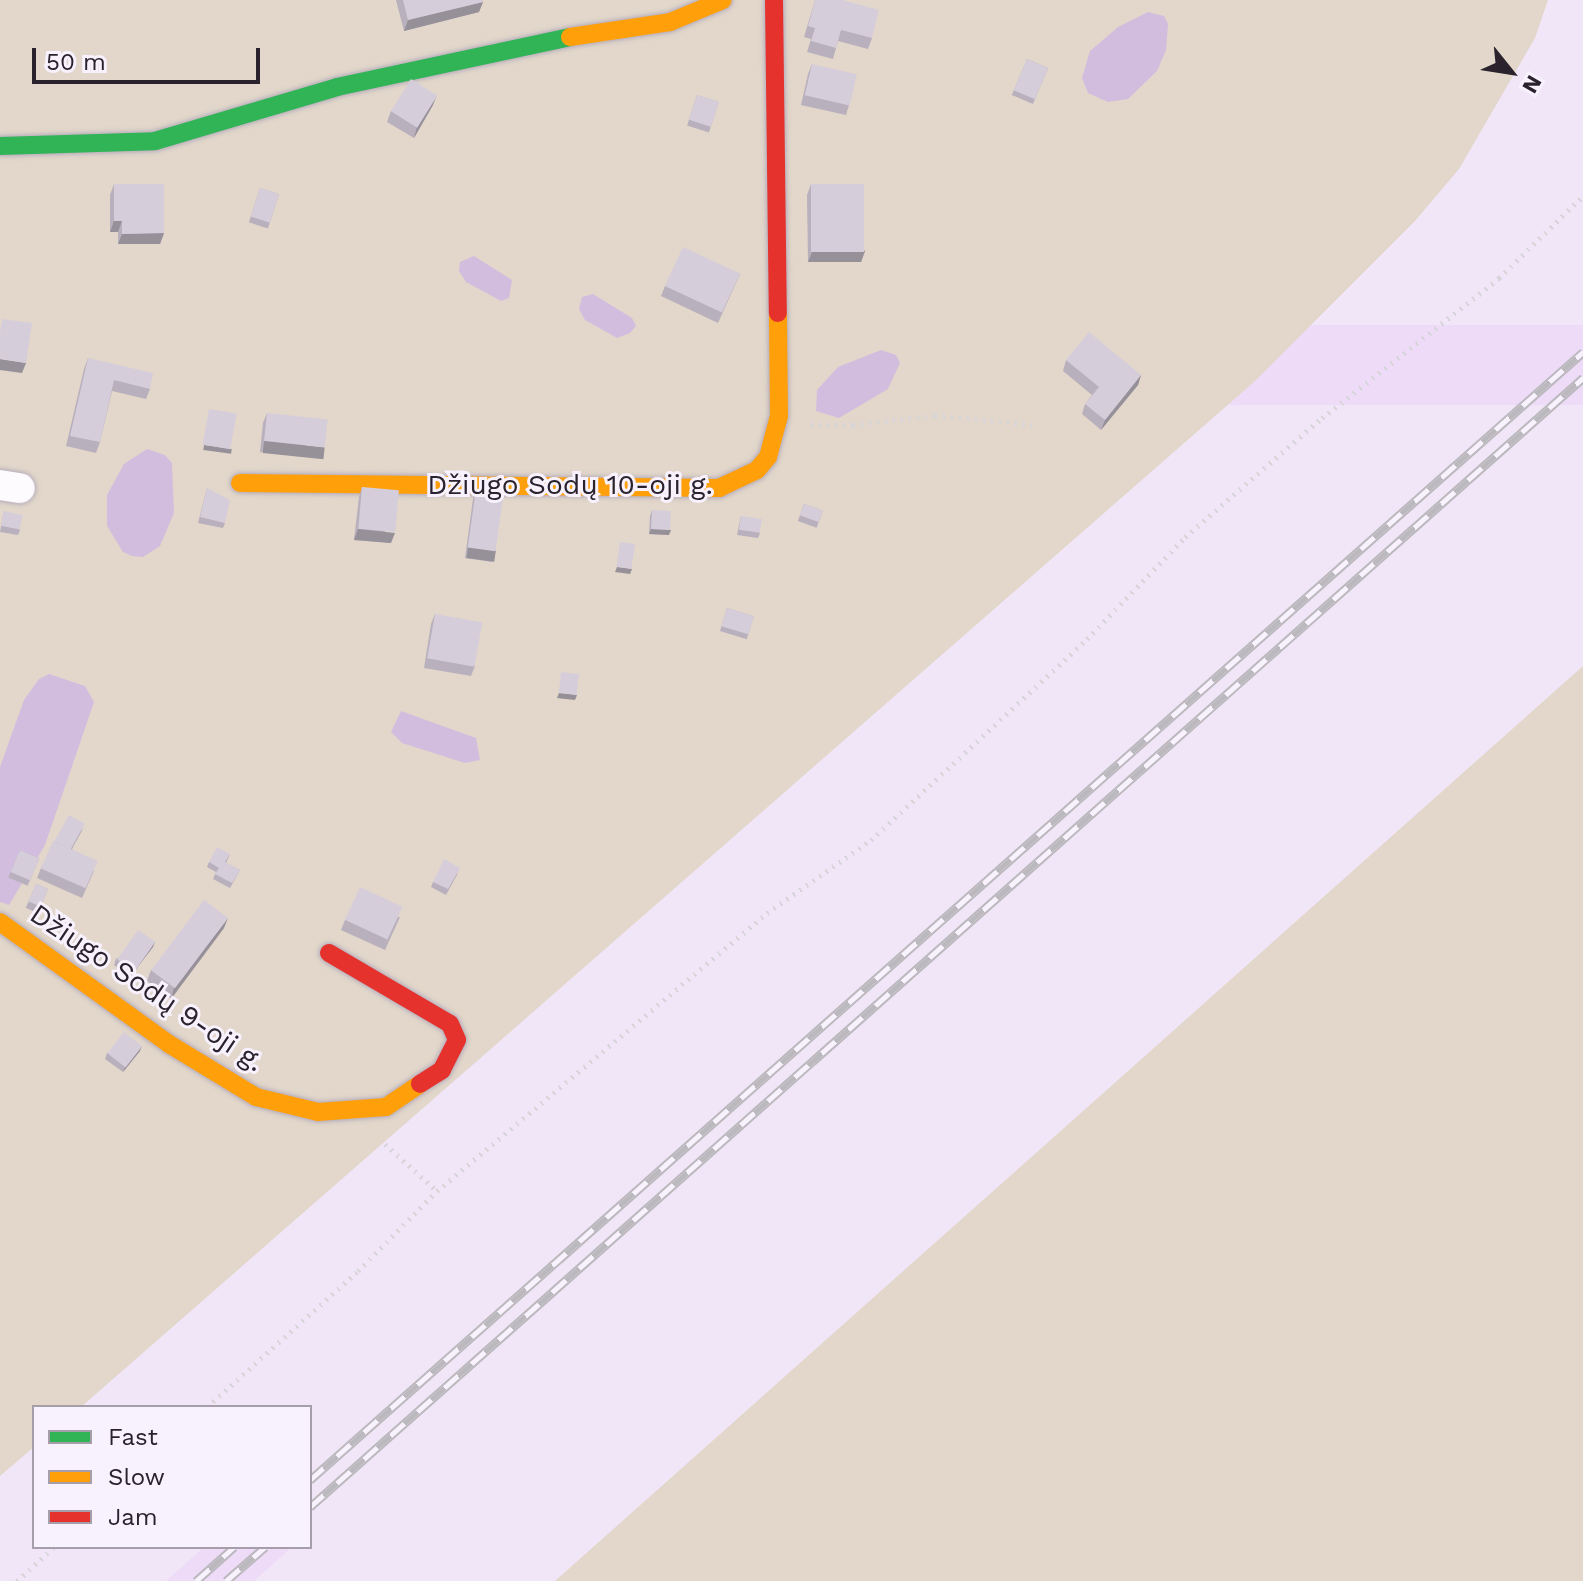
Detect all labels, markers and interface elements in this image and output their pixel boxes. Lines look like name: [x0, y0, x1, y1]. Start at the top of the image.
scale bar: [36, 32, 264, 82]
north arrow: [1471, 32, 1551, 112]
text: 50 m: [46, 48, 106, 76]
text: N: [1517, 71, 1547, 98]
street label: Džiugo Sodų 10-oji g.: [427, 468, 713, 502]
street label: Džiugo Sodų 9-oji g.: [24, 897, 270, 1079]
legend: [32, 1405, 312, 1549]
text: Fast: [108, 1423, 158, 1451]
text: Slow: [108, 1463, 165, 1491]
text: Jam: [108, 1503, 158, 1531]

